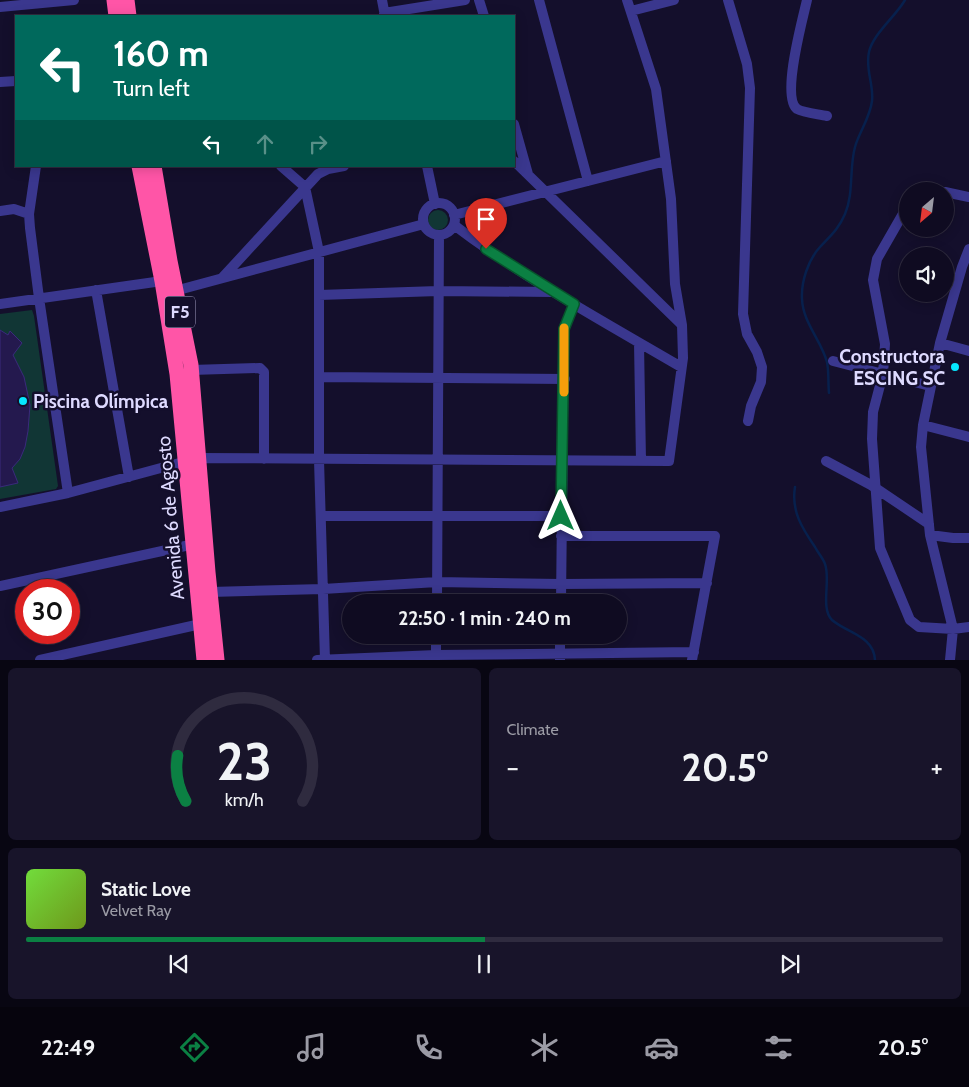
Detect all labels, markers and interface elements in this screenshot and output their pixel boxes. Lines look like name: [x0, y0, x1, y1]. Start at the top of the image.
text: 160 m: [113, 32, 209, 75]
icon: left: [30, 35, 95, 100]
text: Turn left: [113, 75, 190, 102]
icon: left: [198, 130, 226, 158]
icon: ahead: [251, 130, 279, 158]
icon: right: [304, 130, 332, 158]
north arrow: [899, 182, 954, 238]
map controls: [899, 182, 954, 302]
pin: [465, 198, 507, 249]
icon: arrive: [472, 205, 500, 233]
button: sound: [899, 247, 954, 302]
road number: F5: [165, 296, 195, 328]
place label: Constructora ESCING SC: [839, 345, 946, 390]
marker: Constructora ESCING SC: [949, 361, 961, 373]
place label: Piscina Olímpica: [33, 390, 169, 413]
marker: Piscina Olímpica: [17, 395, 29, 407]
street label: Avenida 6 de Agosto: [152, 435, 189, 601]
position arrow: [534, 489, 586, 541]
speed limit sign: 30: [15, 579, 80, 644]
text: 22:50 · 1 min · 240 m: [398, 607, 571, 630]
text: Climate: [507, 720, 559, 739]
text: 23: [216, 730, 272, 793]
text: 20.5°: [682, 744, 768, 791]
text: −: [507, 750, 519, 784]
text: +: [931, 750, 943, 784]
text: km/h: [225, 789, 264, 810]
text: Static Love: [101, 878, 191, 901]
text: Velvet Ray: [101, 901, 172, 920]
icon: previous: [165, 950, 193, 978]
icon: pause: [470, 950, 498, 978]
icon: next: [776, 950, 804, 978]
icon: directions: [177, 1030, 212, 1065]
icon: music: [294, 1030, 329, 1065]
icon: phone: [411, 1030, 446, 1065]
icon: climate: [527, 1030, 562, 1065]
icon: car: [644, 1030, 679, 1065]
icon: filters: [761, 1030, 796, 1065]
text: 22:49: [41, 1034, 95, 1061]
text: 20.5°: [878, 1034, 928, 1061]

